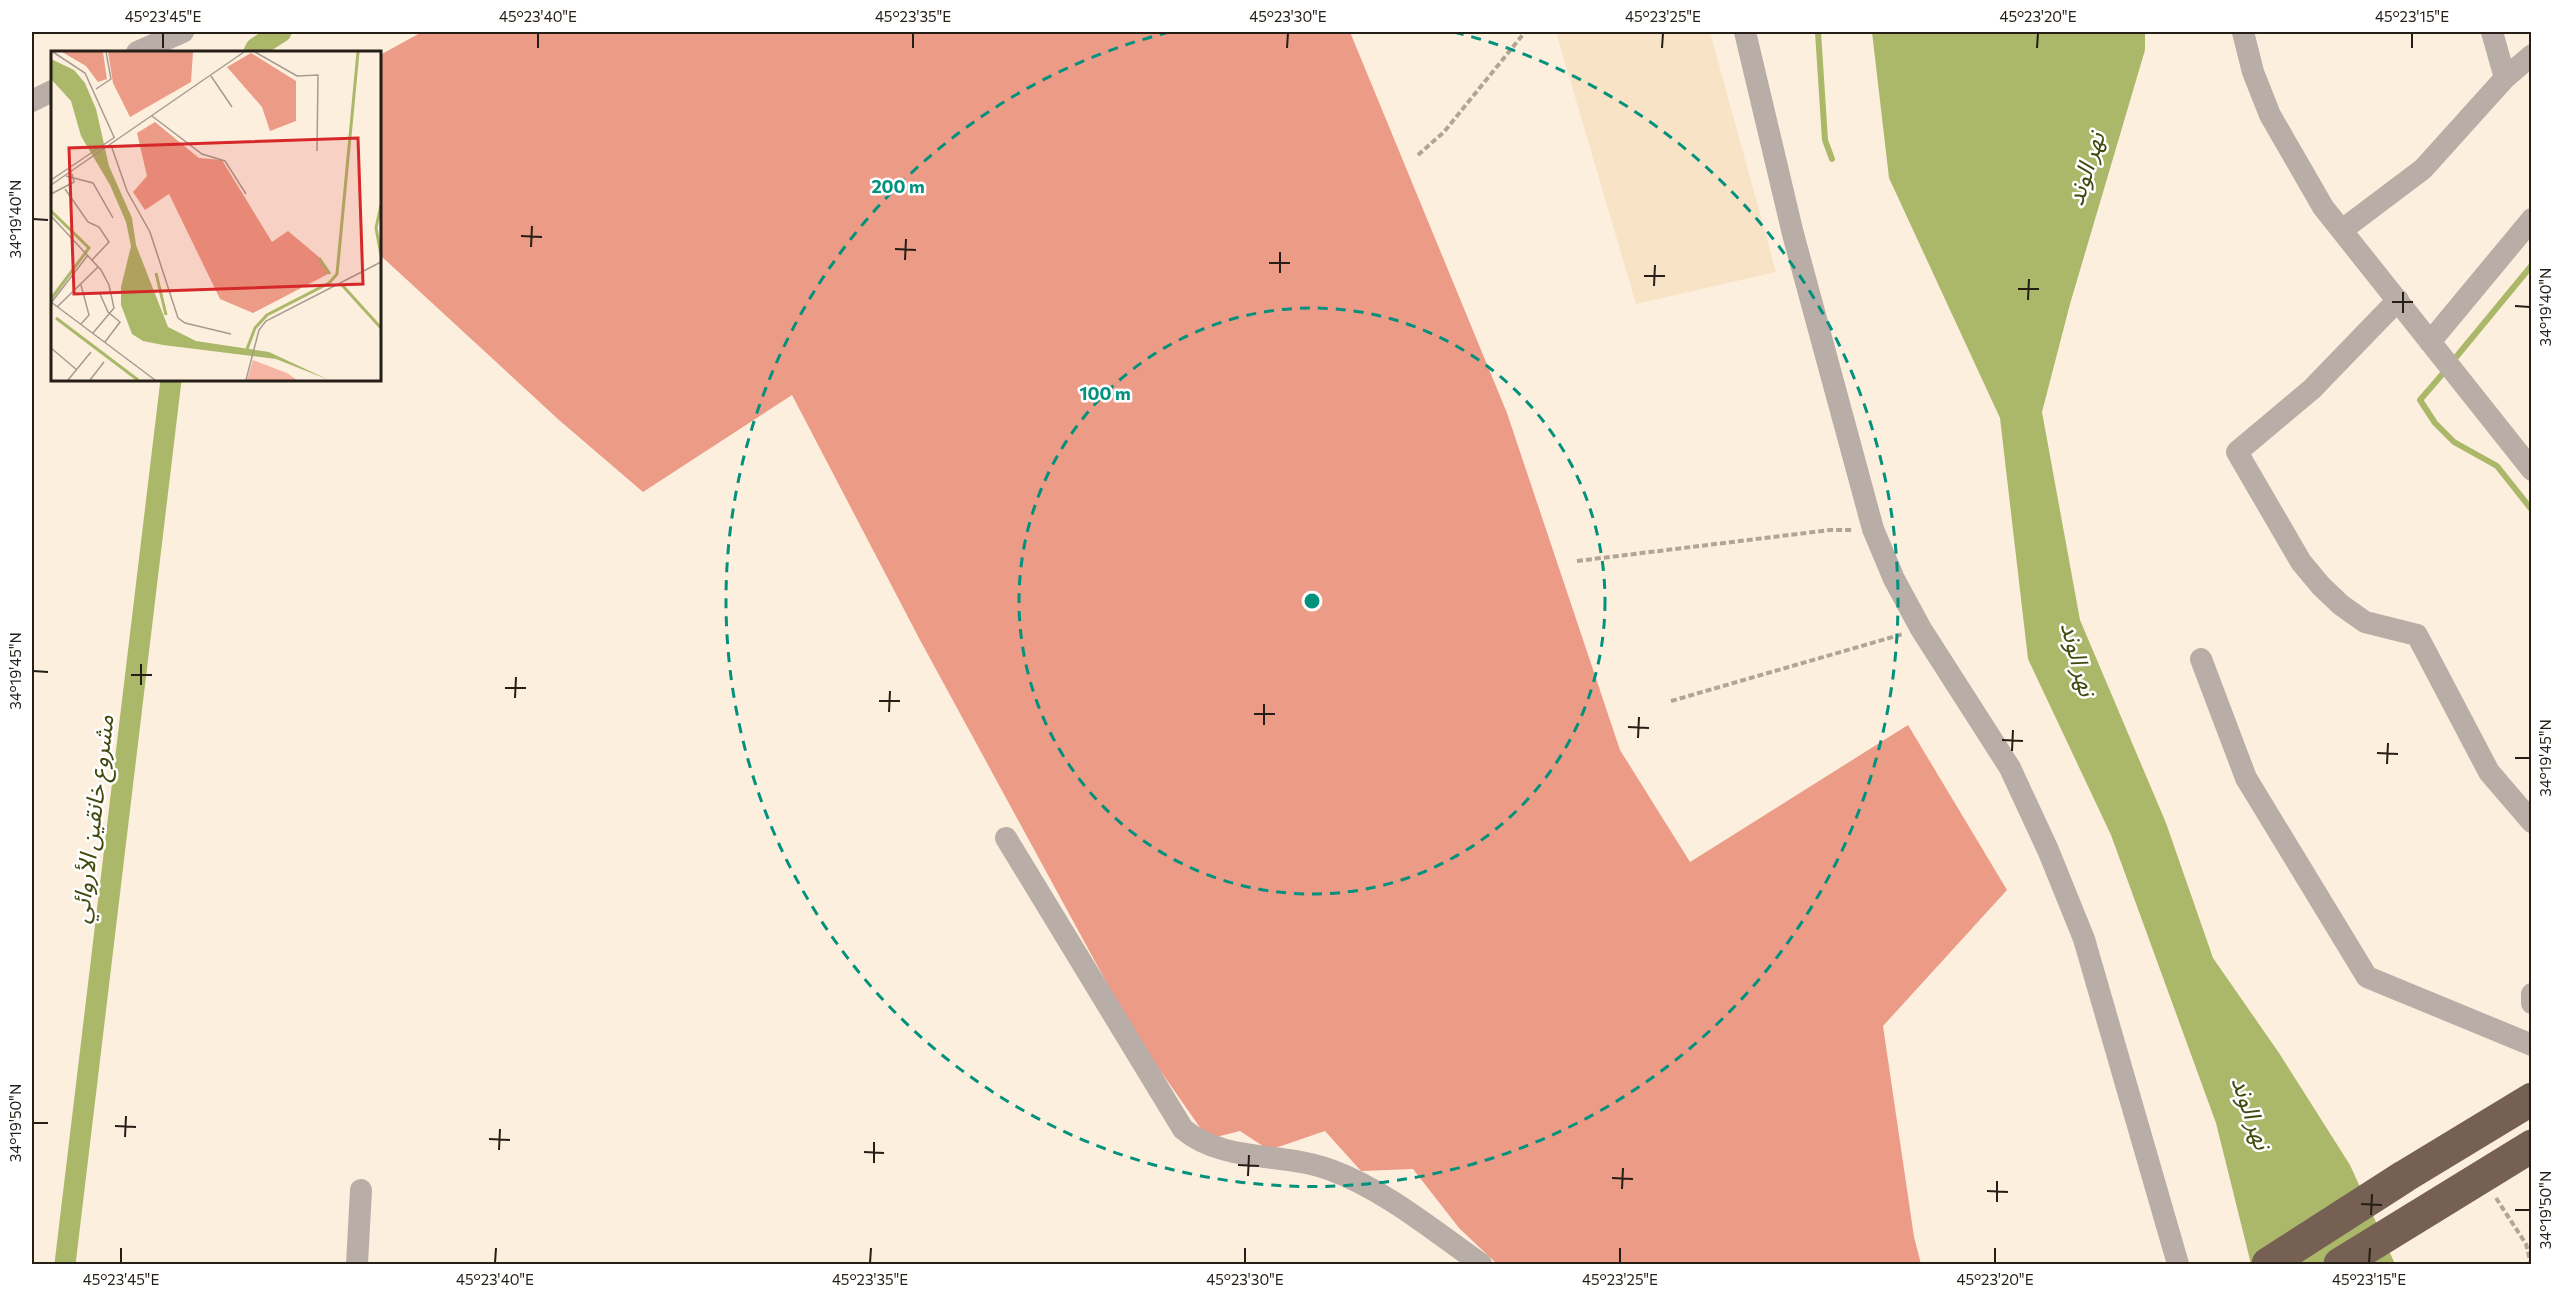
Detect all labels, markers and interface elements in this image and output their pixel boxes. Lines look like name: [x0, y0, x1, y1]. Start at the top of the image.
text: 45°23'45"E: [125, 7, 201, 25]
text: 45°23'40"E: [499, 7, 577, 25]
text: 45°23'35"E: [875, 7, 951, 25]
text: 45°23'30"E: [1249, 7, 1327, 25]
text: 45°23'25"E: [1625, 7, 1701, 25]
text: 45°23'20"E: [1999, 7, 2077, 25]
text: 45°23'15"E: [2375, 7, 2449, 25]
inset map: [51, 51, 381, 381]
water label: نهر الوند: [2059, 127, 2111, 209]
text: 200 m: [871, 175, 925, 197]
text: 34°19'40"N: [6, 180, 24, 258]
text: 34°19'40"N: [2536, 268, 2554, 346]
text: 100 m: [1079, 382, 1131, 404]
centre of rings: [1302, 591, 1322, 611]
water label: نهر الوند: [2055, 619, 2104, 701]
text: 34°19'45"N: [6, 632, 24, 710]
water label: مشروع خانقين الأروائي: [64, 713, 124, 925]
text: 34°19'45"N: [2536, 719, 2554, 797]
water label: نهر الوند: [2226, 1072, 2279, 1155]
text: 34°19'50"N: [6, 1084, 24, 1162]
text: 34°19'50"N: [2536, 1171, 2554, 1249]
text: 45°23'45"E: [83, 1270, 159, 1288]
text: 45°23'40"E: [456, 1270, 534, 1288]
text: 45°23'35"E: [832, 1270, 908, 1288]
text: 45°23'30"E: [1206, 1270, 1284, 1288]
text: 45°23'25"E: [1582, 1270, 1658, 1288]
text: 45°23'20"E: [1956, 1270, 2034, 1288]
text: 45°23'15"E: [2332, 1270, 2406, 1288]

